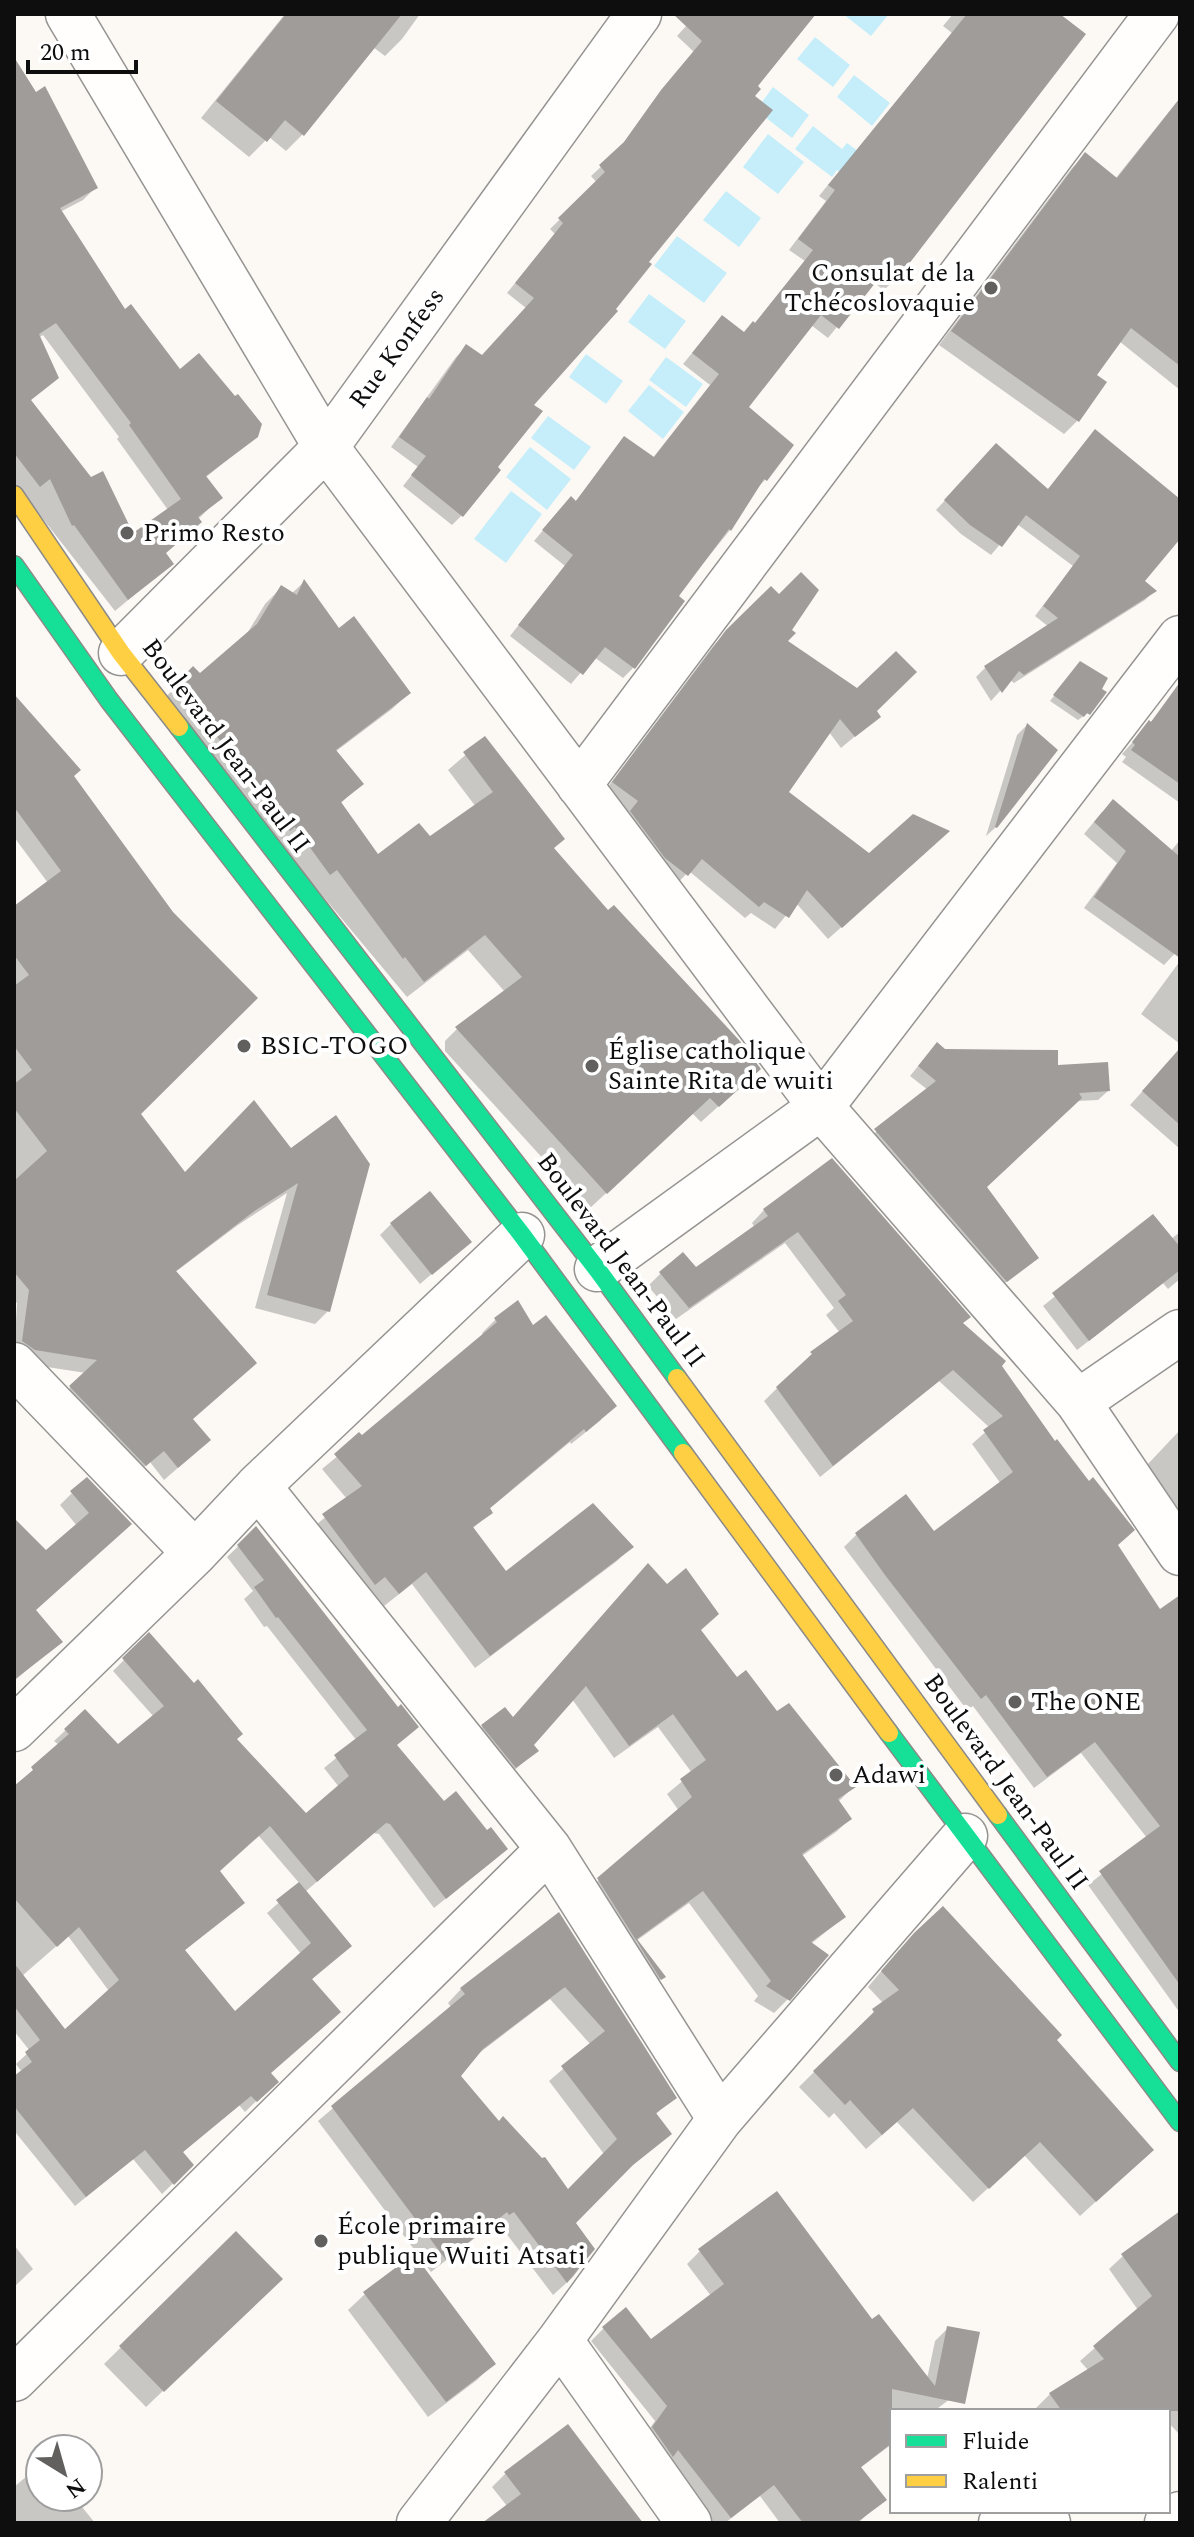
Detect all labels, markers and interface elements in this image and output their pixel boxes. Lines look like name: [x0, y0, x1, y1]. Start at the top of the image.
scale bar: [28, 24, 136, 74]
text: 20 m: [40, 35, 91, 71]
place label: Consulat de la Tchécoslovaquie: [784, 253, 975, 323]
street label: Rue Konfess: [339, 279, 455, 417]
marker: Consulat de la Tchécoslovaquie: [982, 279, 1000, 297]
place label: Primo Resto: [143, 513, 285, 553]
marker: Primo Resto: [118, 524, 136, 542]
street label: Boulevard Jean-Paul II: [132, 630, 320, 862]
place label: BSIC-TOGO: [260, 1026, 408, 1066]
place label: Église catholique Sainte Rita de wuiti: [608, 1031, 834, 1101]
marker: BSIC-TOGO: [235, 1037, 253, 1055]
marker: Église catholique Sainte Rita de wuiti: [583, 1057, 601, 1075]
street label: Boulevard Jean-Paul II: [527, 1144, 715, 1376]
street label: Boulevard Jean-Paul II: [913, 1665, 1099, 1899]
place label: The ONE: [1031, 1682, 1141, 1722]
marker: The ONE: [1006, 1693, 1024, 1711]
place label: Adawi: [852, 1755, 926, 1795]
marker: Adawi: [827, 1766, 845, 1784]
place label: École primaire publique Wuiti Atsati: [337, 2206, 586, 2276]
marker: École primaire publique Wuiti Atsati: [312, 2232, 330, 2250]
legend: [890, 2409, 1170, 2513]
text: Fluide: [962, 2424, 1029, 2460]
north arrow: [24, 2433, 104, 2513]
text: Ralenti: [962, 2464, 1038, 2500]
text: N: [58, 2469, 92, 2506]

